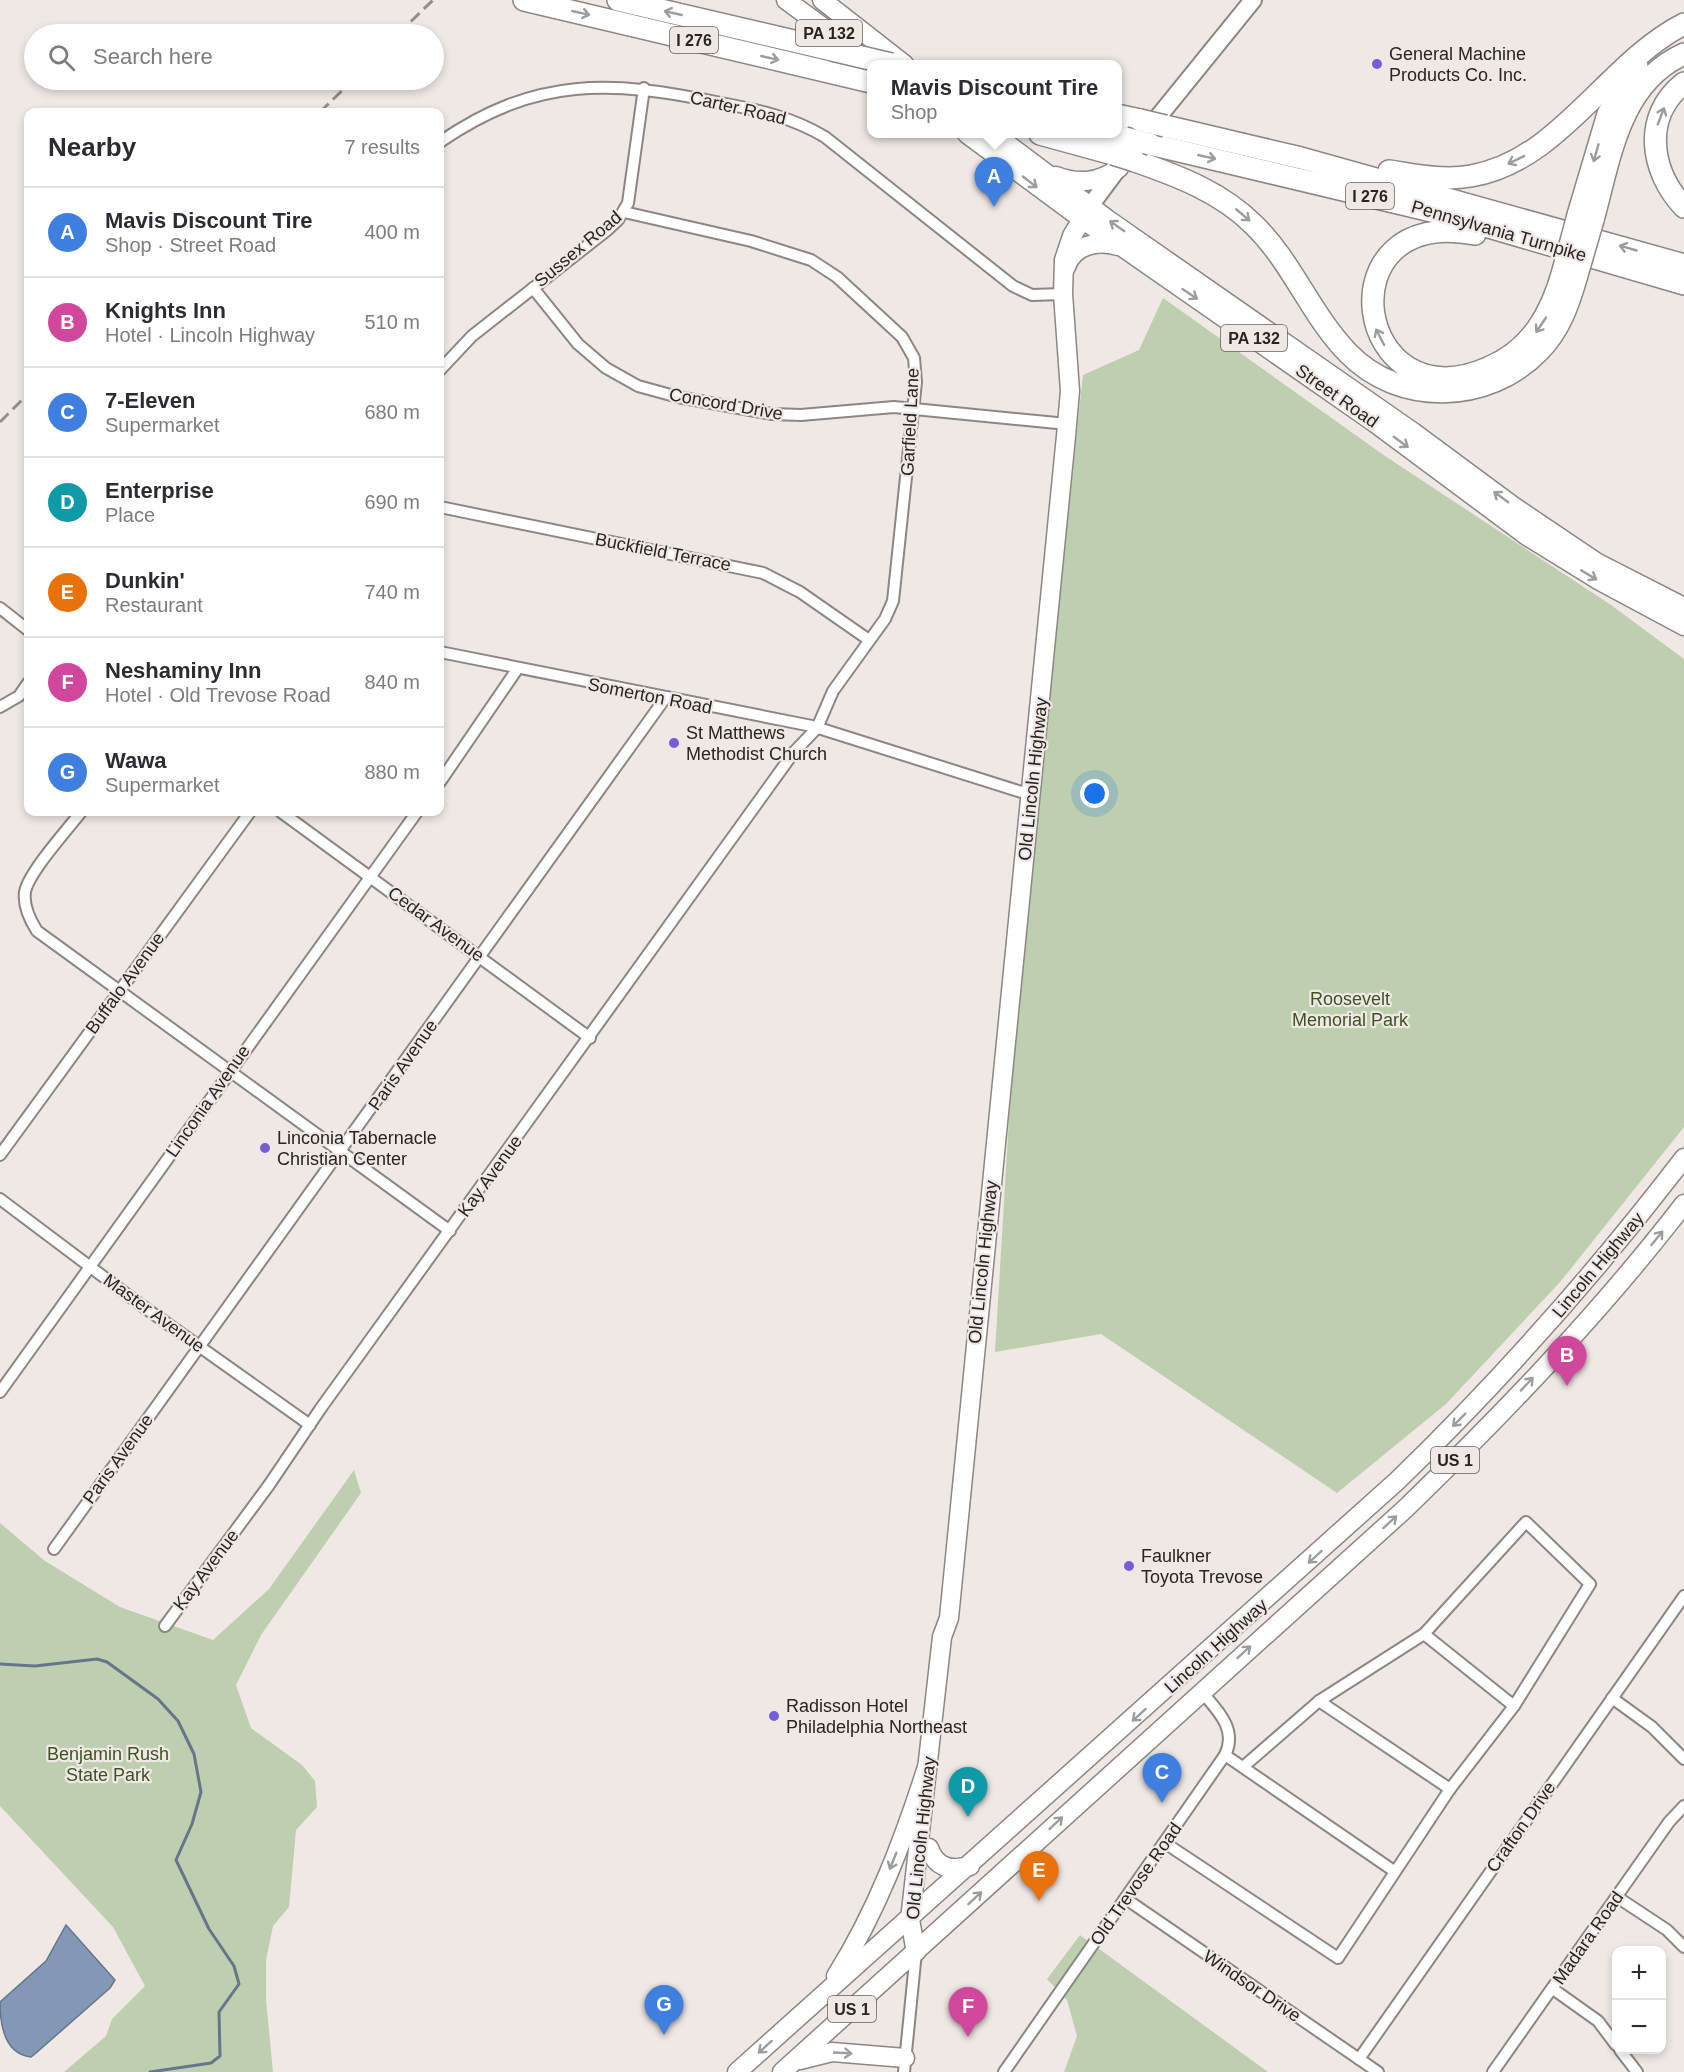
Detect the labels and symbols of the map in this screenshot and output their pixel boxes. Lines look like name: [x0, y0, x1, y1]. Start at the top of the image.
one-way arrow: [663, 6, 682, 18]
one-way arrow: [571, 8, 590, 20]
road number: PA 132: [796, 20, 862, 46]
road number: I 276: [670, 27, 718, 53]
place label: General Machine Products Co. Inc.: [1389, 44, 1527, 85]
one-way arrow: [761, 53, 780, 65]
marker: General Machine Products Co. Inc.: [1370, 57, 1384, 71]
street label: Carter Road: [688, 87, 788, 129]
one-way arrow: [1656, 107, 1667, 125]
one-way arrow: [1590, 143, 1601, 162]
one-way arrow: [1197, 152, 1216, 164]
one-way arrow: [1508, 155, 1526, 167]
pin: A: [974, 158, 1014, 207]
one-way arrow: [1022, 176, 1038, 188]
road number: I 276: [1346, 183, 1394, 209]
street label: Pennsylvania Turnpike: [1409, 196, 1589, 266]
street label: Sussex Road: [531, 207, 625, 291]
one-way arrow: [1235, 208, 1250, 222]
one-way arrow: [1110, 220, 1126, 232]
one-way arrow: [1619, 242, 1638, 253]
one-way arrow: [1181, 288, 1198, 300]
one-way arrow: [1535, 316, 1547, 332]
road number: PA 132: [1221, 325, 1287, 351]
one-way arrow: [1374, 328, 1385, 346]
street label: Street Road: [1292, 360, 1382, 432]
street label: Garfield Lane: [897, 368, 923, 476]
street label: Concord Drive: [668, 384, 784, 424]
one-way arrow: [1393, 436, 1409, 448]
one-way arrow: [1493, 491, 1509, 503]
street label: Buckfield Terrace: [593, 529, 733, 575]
one-way arrow: [1580, 569, 1597, 581]
street label: Somerton Road: [586, 674, 714, 718]
street label: Old Lincoln Highway: [1014, 696, 1052, 862]
place label: St Matthews Methodist Church: [686, 723, 827, 764]
marker: St Matthews Methodist Church: [667, 736, 681, 750]
your location: [1080, 779, 1109, 808]
street label: Cedar Avenue: [384, 882, 488, 966]
street label: Buffalo Avenue: [82, 928, 168, 1038]
park label: Roosevelt Memorial Park: [1292, 989, 1409, 1030]
street label: Paris Avenue: [364, 1016, 442, 1114]
street label: Linconia Avenue: [162, 1041, 254, 1161]
place label: Linconia Tabernacle Christian Center: [277, 1128, 437, 1169]
street label: Kay Avenue: [454, 1131, 526, 1221]
marker: Linconia Tabernacle Christian Center: [258, 1141, 272, 1155]
street label: Old Lincoln Highway: [964, 1179, 1002, 1345]
street label: Lincoln Highway: [1548, 1208, 1648, 1322]
one-way arrow: [1650, 1230, 1663, 1246]
street label: Master Avenue: [100, 1270, 208, 1356]
pin: B: [1548, 1336, 1586, 1386]
one-way arrow: [1520, 1377, 1535, 1392]
street label: Paris Avenue: [79, 1410, 157, 1508]
one-way arrow: [1452, 1412, 1467, 1427]
road number: US 1: [1431, 1447, 1479, 1473]
one-way arrow: [1382, 1515, 1397, 1529]
street label: Kay Avenue: [169, 1526, 243, 1614]
place label: Faulkner Toyota Trevose: [1141, 1546, 1263, 1587]
one-way arrow: [1308, 1550, 1323, 1564]
marker: Faulkner Toyota Trevose: [1122, 1559, 1136, 1573]
street label: Lincoln Highway: [1161, 1595, 1271, 1697]
one-way arrow: [1237, 1645, 1252, 1659]
place label: Radisson Hotel Philadelphia Northeast: [786, 1696, 967, 1737]
one-way arrow: [1132, 1708, 1147, 1722]
marker: Radisson Hotel Philadelphia Northeast: [767, 1709, 781, 1723]
park label: Benjamin Rush State Park: [47, 1744, 169, 1785]
pin: C: [1142, 1754, 1182, 1803]
street label: Old Lincoln Highway: [902, 1755, 940, 1921]
pin: D: [948, 1768, 988, 1817]
street label: Crafton Drive: [1482, 1778, 1560, 1876]
one-way arrow: [1048, 1816, 1063, 1830]
street label: Old Trevose Road: [1086, 1819, 1186, 1949]
one-way arrow: [887, 1851, 898, 1870]
pin: E: [1020, 1852, 1058, 1901]
street label: Madara Road: [1549, 1888, 1627, 1988]
one-way arrow: [968, 1891, 983, 1905]
street label: Windsor Drive: [1200, 1946, 1304, 2026]
pin: G: [644, 1986, 684, 2035]
pin: F: [948, 1988, 988, 2037]
road number: US 1: [828, 1996, 876, 2022]
one-way arrow: [758, 2040, 773, 2054]
one-way arrow: [833, 2047, 853, 2058]

